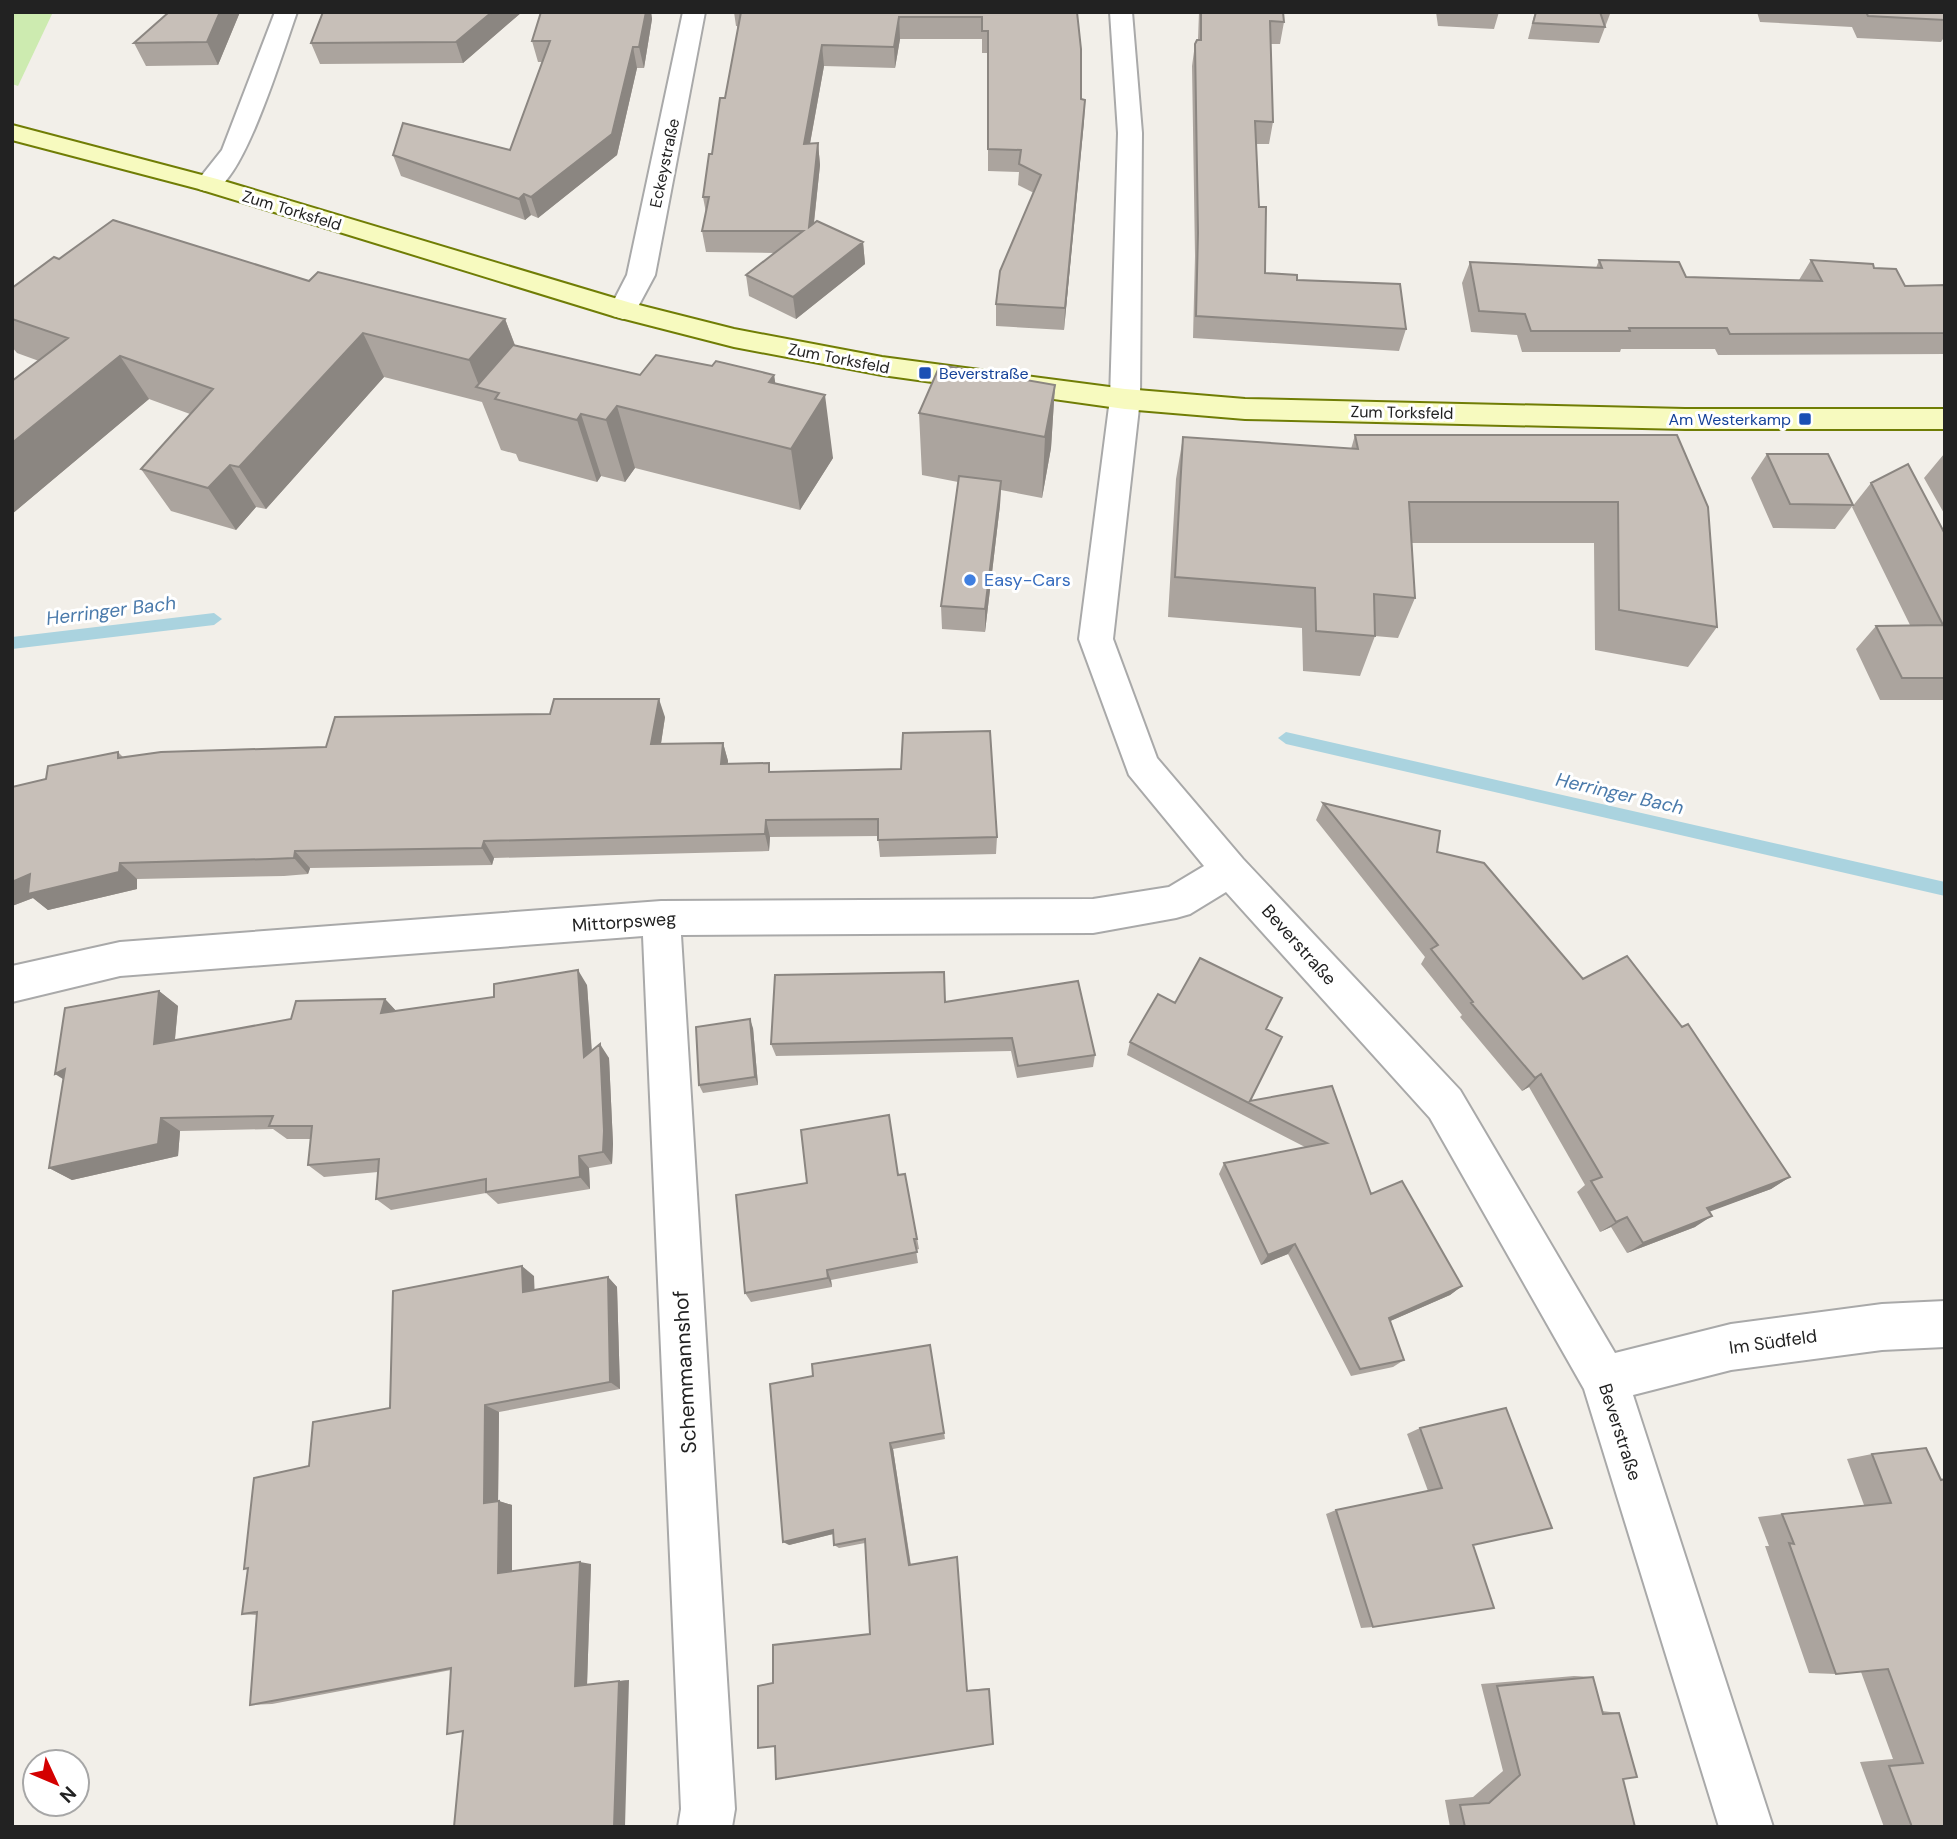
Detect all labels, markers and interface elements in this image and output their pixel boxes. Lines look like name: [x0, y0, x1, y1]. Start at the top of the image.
street label: Eckeystraße: [645, 116, 684, 210]
street label: Zum Torksfeld: [240, 185, 344, 236]
street label: Zum Torksfeld: [786, 338, 891, 379]
place label: Beverstraße: [939, 363, 1028, 384]
marker: Beverstraße: [917, 365, 933, 381]
street label: Zum Torksfeld: [1350, 401, 1454, 424]
place label: Am Westerkamp: [1668, 409, 1791, 430]
marker: Am Westerkamp: [1797, 411, 1813, 427]
place label: Easy-Cars: [984, 568, 1071, 592]
marker: Easy-Cars: [962, 572, 978, 588]
water label: Herringer Bach: [45, 590, 177, 631]
water label: Herringer Bach: [1553, 767, 1686, 820]
street label: Beverstraße: [1256, 900, 1342, 990]
street label: Mittorpsweg: [571, 906, 677, 938]
street label: Schemmannshof: [667, 1290, 703, 1454]
street label: Im Südfeld: [1728, 1324, 1818, 1360]
street label: Beverstraße: [1593, 1380, 1647, 1484]
north arrow: [21, 1748, 91, 1818]
text: N: [54, 1781, 82, 1808]

